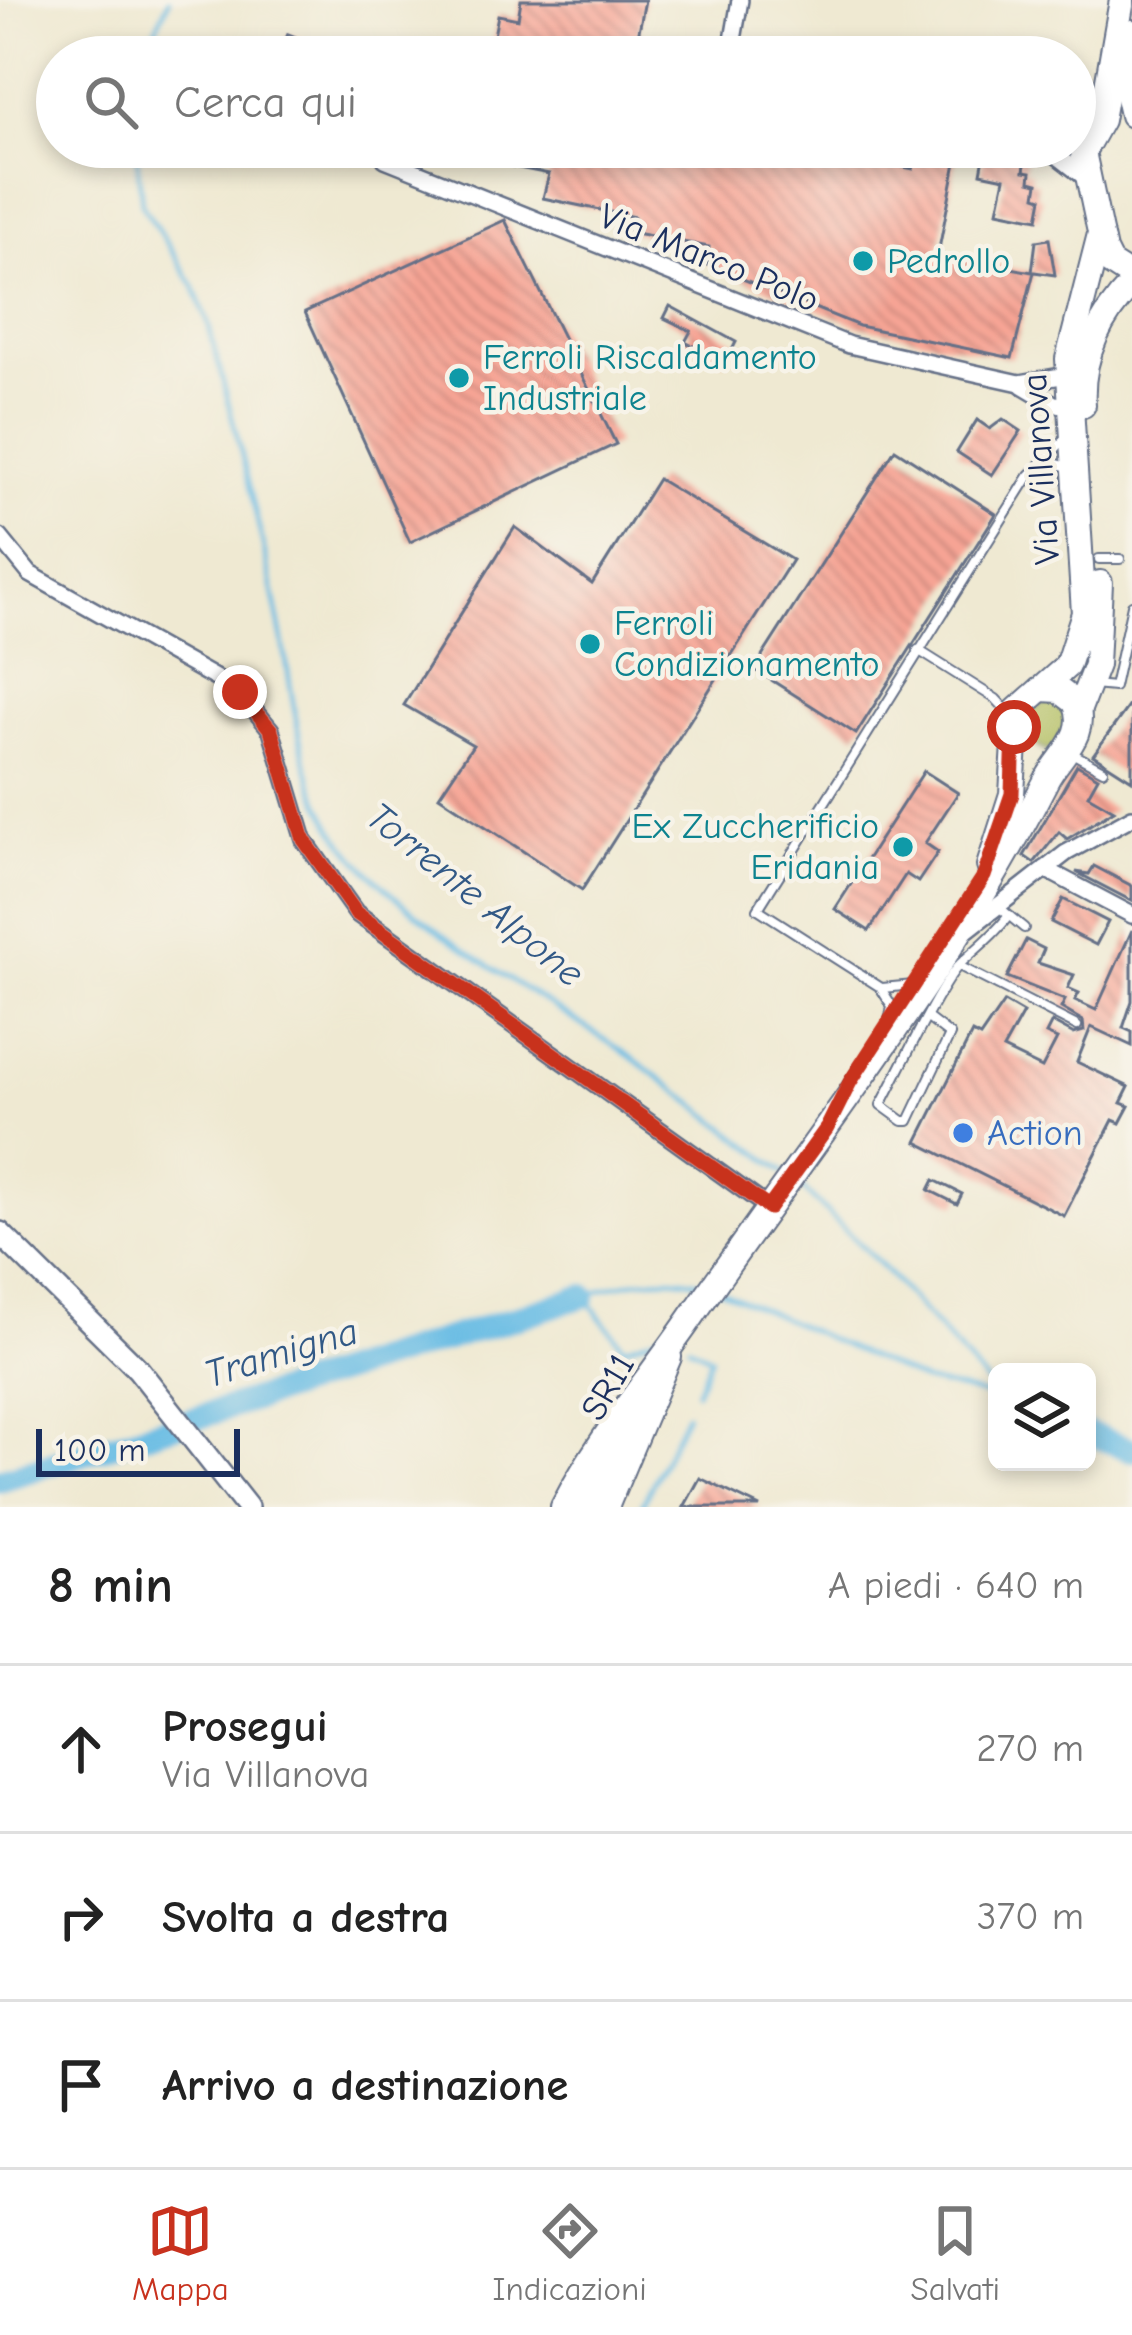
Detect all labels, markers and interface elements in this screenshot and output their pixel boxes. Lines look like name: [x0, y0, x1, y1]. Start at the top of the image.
search box: [36, 36, 1096, 168]
icon: search: [78, 69, 144, 135]
text: Cerca qui: [174, 76, 357, 128]
street label: Via Marco Polo: [593, 195, 825, 321]
place label: Pedrollo: [887, 241, 1010, 282]
marker: Pedrollo: [850, 248, 876, 274]
place label: Ferroli Riscaldamento Industriale: [483, 337, 817, 419]
marker: Ferroli Riscaldamento Industriale: [446, 365, 472, 391]
street label: Via Villanova: [1014, 372, 1068, 566]
place label: Ferroli Condizionamento: [614, 603, 880, 685]
marker: Ferroli Condizionamento: [577, 631, 603, 657]
route end: [213, 665, 267, 719]
route start: [987, 700, 1041, 754]
water label: Torrente Alpone: [357, 794, 593, 996]
place label: Ex Zuccherificio Eridania: [632, 806, 879, 888]
marker: Ex Zuccherificio Eridania: [890, 834, 916, 860]
place label: Action: [987, 1113, 1083, 1154]
marker: Action: [950, 1120, 976, 1146]
water label: Tramigna: [199, 1308, 363, 1398]
street label: SR11: [573, 1347, 643, 1427]
map controls: [988, 1363, 1096, 1471]
button: layers: [988, 1363, 1096, 1471]
scale bar: [36, 1423, 240, 1476]
text: 100 m: [54, 1431, 146, 1469]
text: 8 min: [48, 1556, 173, 1615]
text: A piedi · 640 m: [828, 1563, 1084, 1608]
text: Prosegui: [162, 1700, 328, 1752]
icon: ahead: [48, 1716, 114, 1782]
text: 270 m: [976, 1726, 1084, 1771]
text: Via Villanova: [162, 1752, 369, 1797]
icon: right: [48, 1884, 114, 1950]
text: Svolta a destra: [162, 1891, 449, 1943]
text: 370 m: [977, 1894, 1084, 1939]
icon: arrive: [48, 2052, 114, 2118]
text: Arrivo a destinazione: [162, 2059, 568, 2111]
tab: Mappa: [132, 2198, 229, 2308]
tab: Indicazioni: [493, 2198, 647, 2308]
tab: Salvati: [911, 2198, 1000, 2308]

